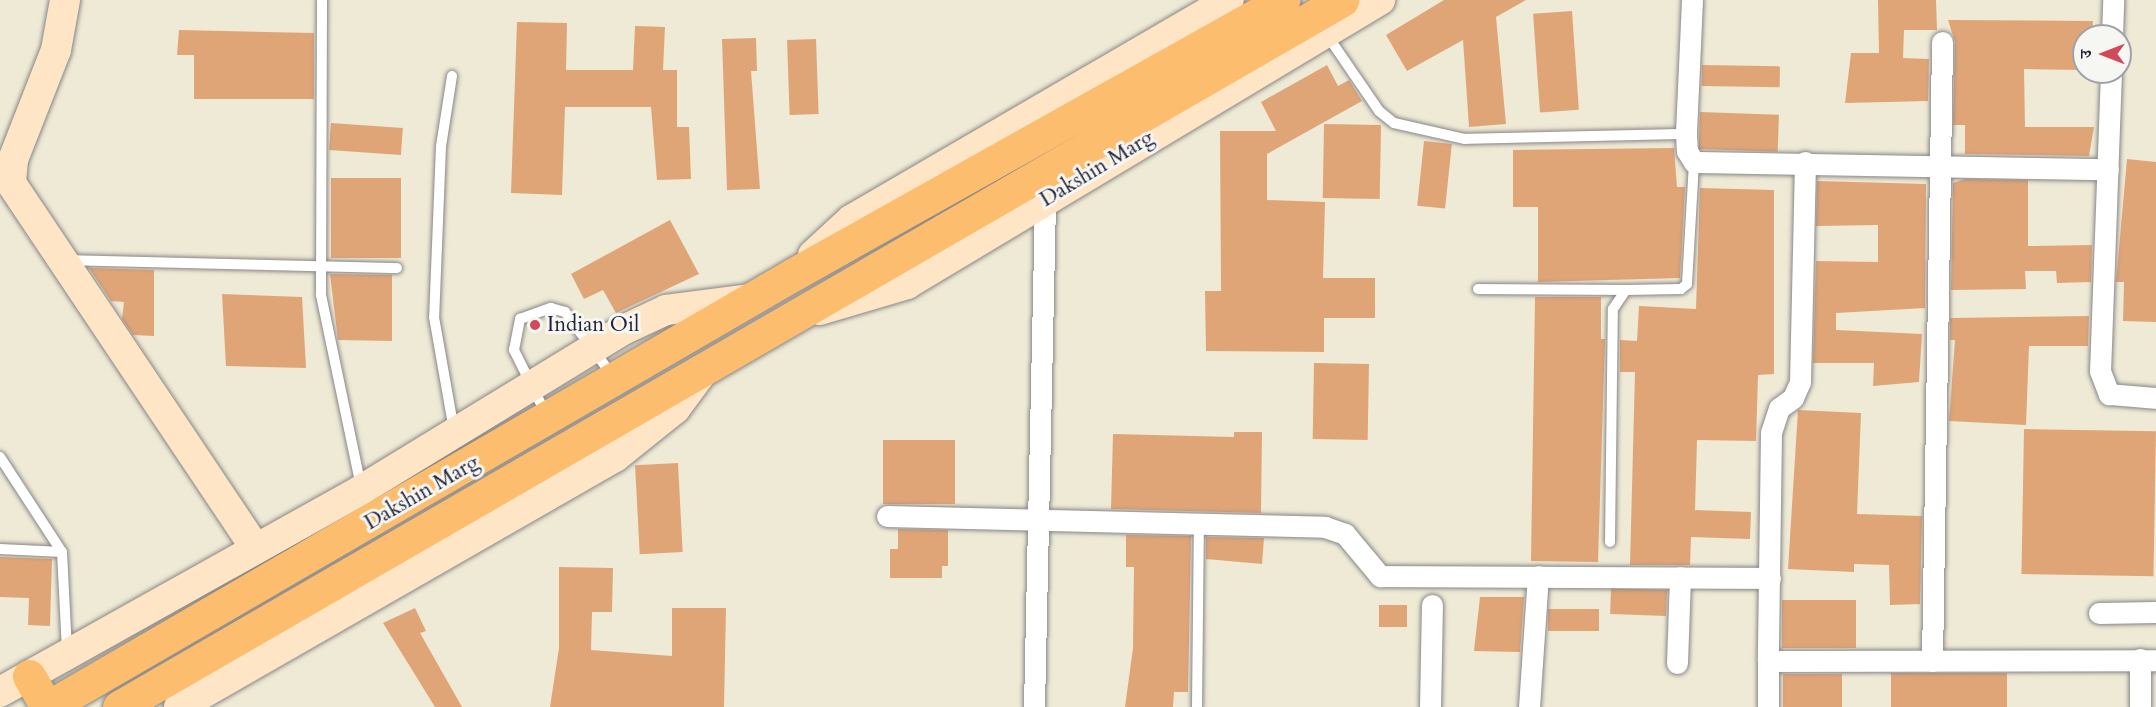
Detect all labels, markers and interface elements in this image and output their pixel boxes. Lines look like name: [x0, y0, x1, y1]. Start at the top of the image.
north arrow: [2072, 24, 2132, 84]
text: उ: [2075, 50, 2097, 58]
street label: Dakshin Marg: [1036, 125, 1158, 213]
place label: Indian Oil: [547, 312, 639, 338]
marker: Indian Oil: [528, 318, 542, 332]
street label: Dakshin Marg: [360, 450, 484, 536]

